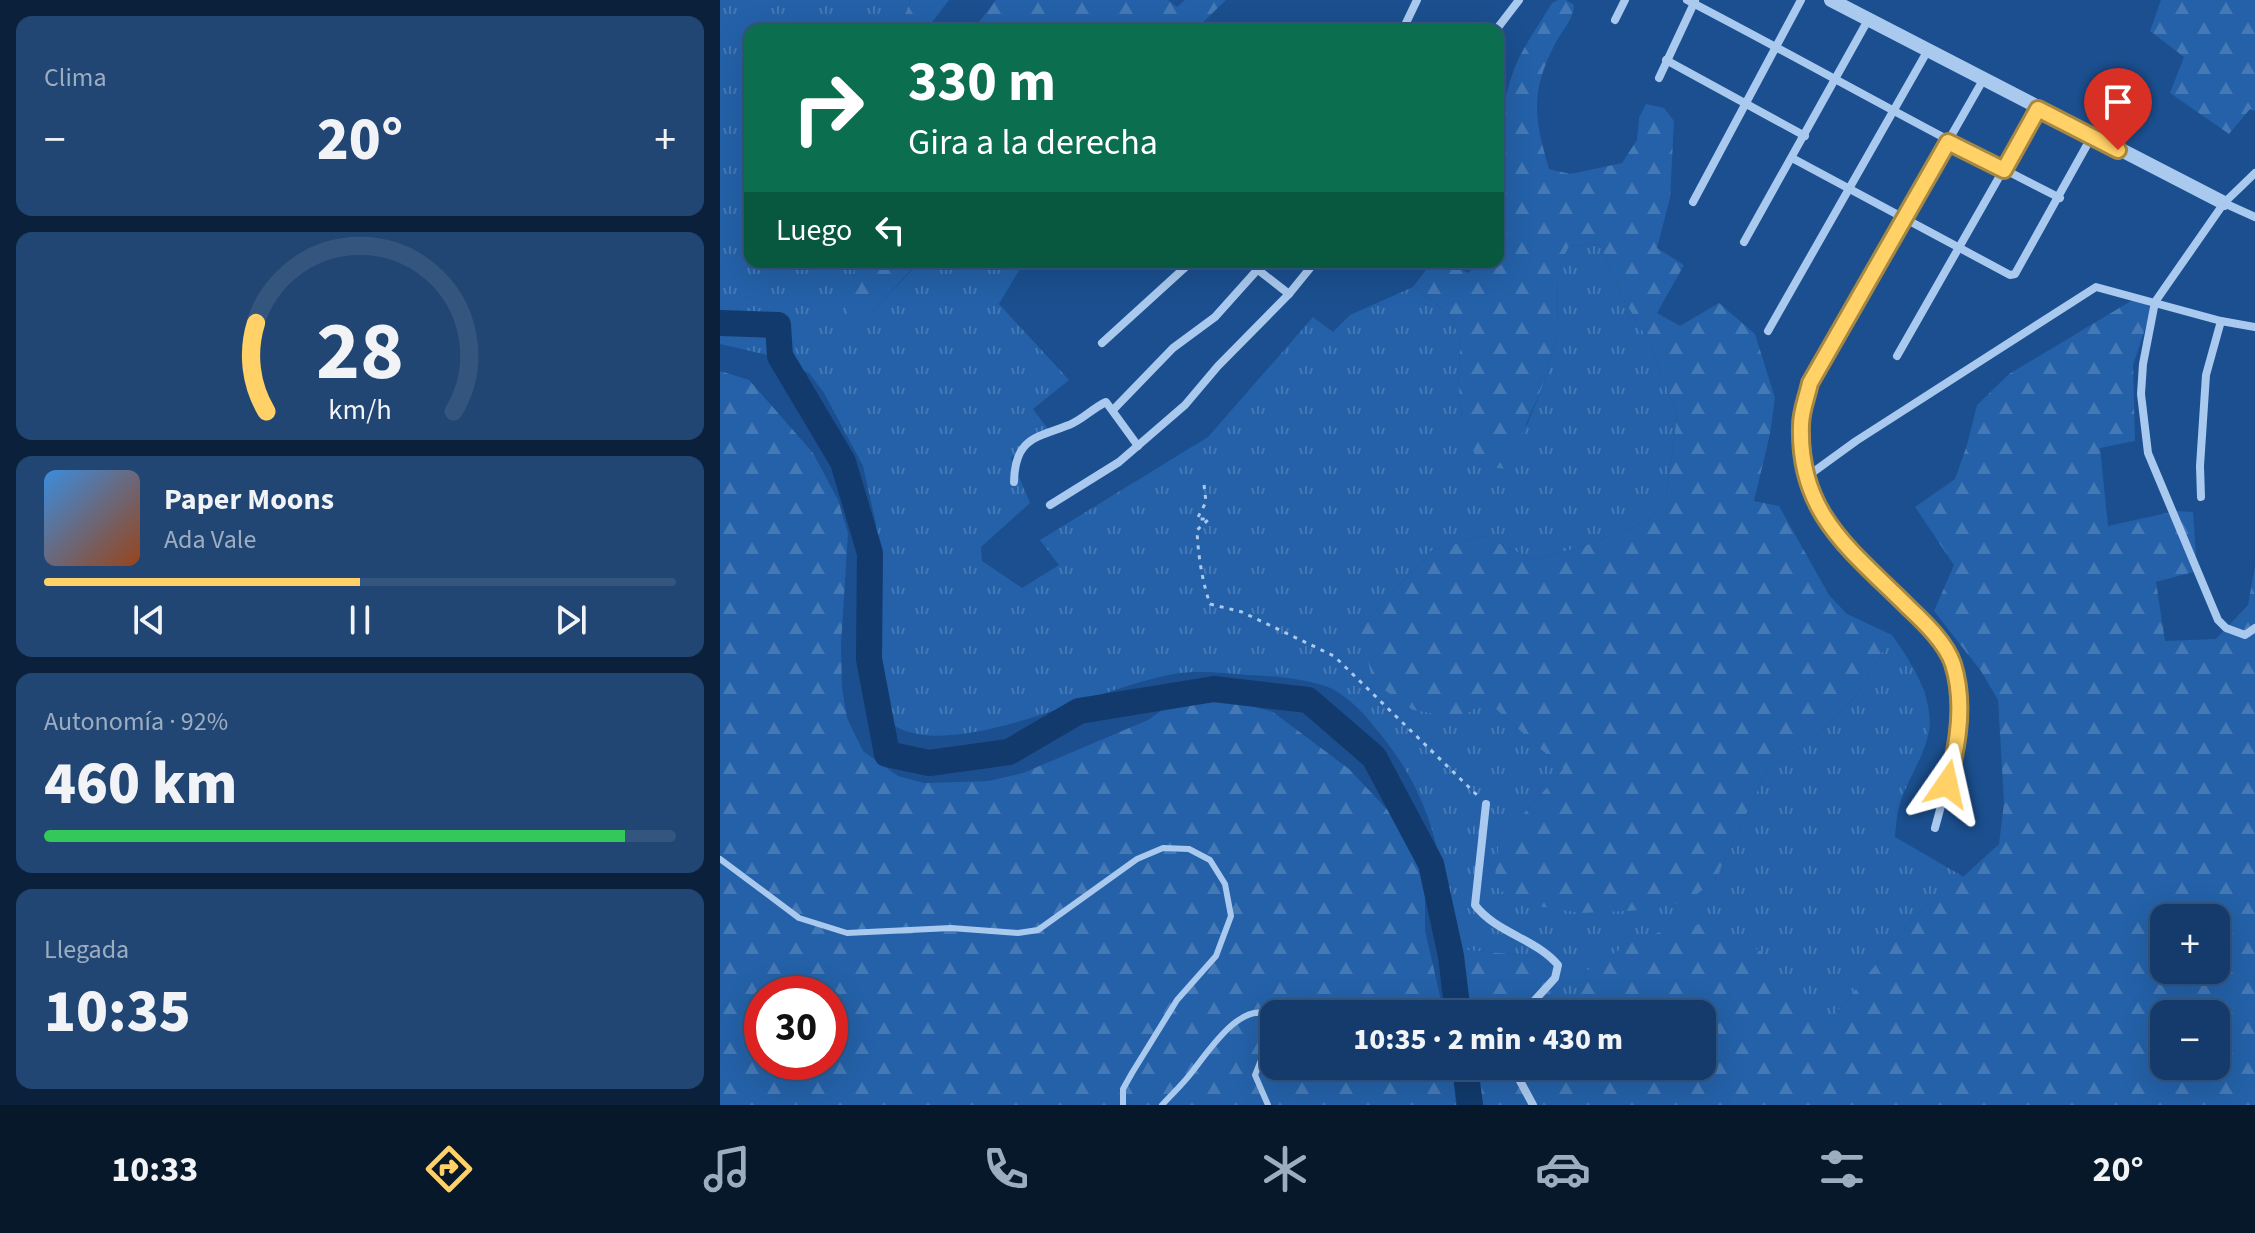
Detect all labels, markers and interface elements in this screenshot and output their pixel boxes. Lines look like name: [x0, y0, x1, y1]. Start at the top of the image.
text: 330 m: [908, 43, 1056, 122]
icon: right: [776, 56, 880, 160]
text: Clima: [44, 59, 107, 96]
pin: [2084, 68, 2152, 150]
icon: arrive: [2096, 80, 2140, 124]
text: 20°: [317, 98, 403, 183]
text: −: [44, 109, 66, 172]
text: +: [654, 109, 676, 172]
text: Gira a la derecha: [908, 117, 1158, 168]
icon: left: [868, 208, 912, 252]
text: Luego: [776, 209, 852, 252]
text: 28: [316, 293, 404, 411]
text: km/h: [328, 390, 392, 430]
text: Paper Moons: [164, 478, 334, 521]
text: Ada Vale: [164, 521, 256, 558]
icon: previous: [127, 598, 171, 642]
icon: pause: [338, 598, 382, 642]
icon: next: [549, 598, 593, 642]
text: Autonomía · 92%: [44, 703, 228, 740]
text: 460 km: [44, 742, 237, 827]
position arrow: [1905, 742, 1989, 826]
map controls: [2150, 904, 2230, 1080]
button: +: [2150, 904, 2230, 984]
text: Llegada: [44, 931, 129, 968]
text: 10:35: [44, 970, 191, 1055]
speed limit sign: 30: [744, 976, 848, 1080]
button: −: [2150, 1000, 2230, 1080]
text: 10:35 · 2 min · 430 m: [1353, 1018, 1623, 1061]
icon: directions: [421, 1141, 477, 1197]
icon: music: [699, 1141, 755, 1197]
icon: phone: [978, 1141, 1034, 1197]
icon: climate: [1257, 1141, 1313, 1197]
icon: car: [1535, 1141, 1591, 1197]
icon: filters: [1814, 1141, 1870, 1197]
text: 10:33: [111, 1144, 198, 1195]
text: 20°: [2093, 1144, 2144, 1195]

